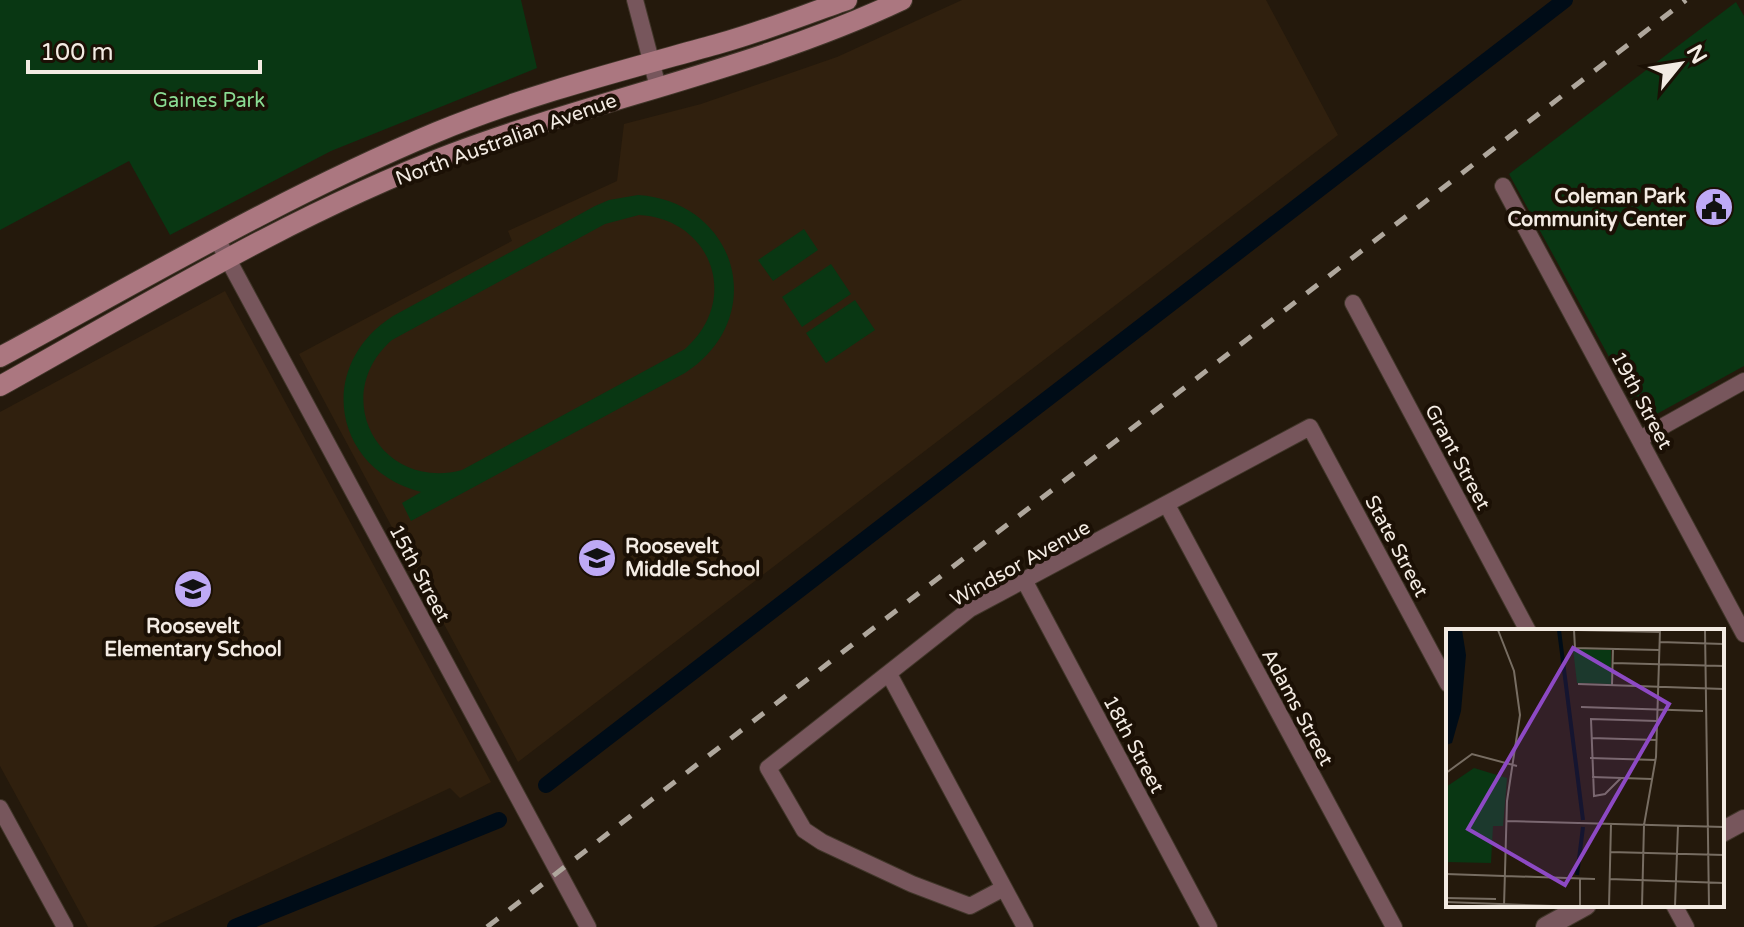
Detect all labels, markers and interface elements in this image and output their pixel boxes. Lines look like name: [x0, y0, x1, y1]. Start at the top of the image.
scale bar: [28, 24, 260, 74]
north arrow: [1640, 24, 1720, 104]
text: 100 m: [40, 38, 114, 67]
text: N: [1681, 40, 1712, 69]
park label: Gaines Park: [153, 89, 265, 113]
street label: North Australian Avenue: [392, 89, 620, 191]
place label: Coleman Park Community Center: [1507, 185, 1686, 232]
public building icon: Coleman Park Community Center: [1693, 186, 1735, 228]
street label: 19th Street: [1605, 347, 1677, 454]
street label: Grant Street: [1419, 401, 1495, 515]
street label: State Street: [1359, 492, 1433, 602]
street label: Windsor Avenue: [946, 516, 1095, 612]
street label: 15th Street: [383, 520, 455, 627]
place label: Roosevelt Middle School: [625, 535, 760, 582]
school or university icon: Roosevelt Middle School: [576, 537, 618, 579]
school or university icon: Roosevelt Elementary School: [172, 568, 214, 610]
place label: Roosevelt Elementary School: [104, 615, 282, 662]
inset map: [1446, 629, 1724, 907]
street label: Adams Street: [1256, 645, 1338, 770]
street label: 18th Street: [1097, 691, 1169, 798]

